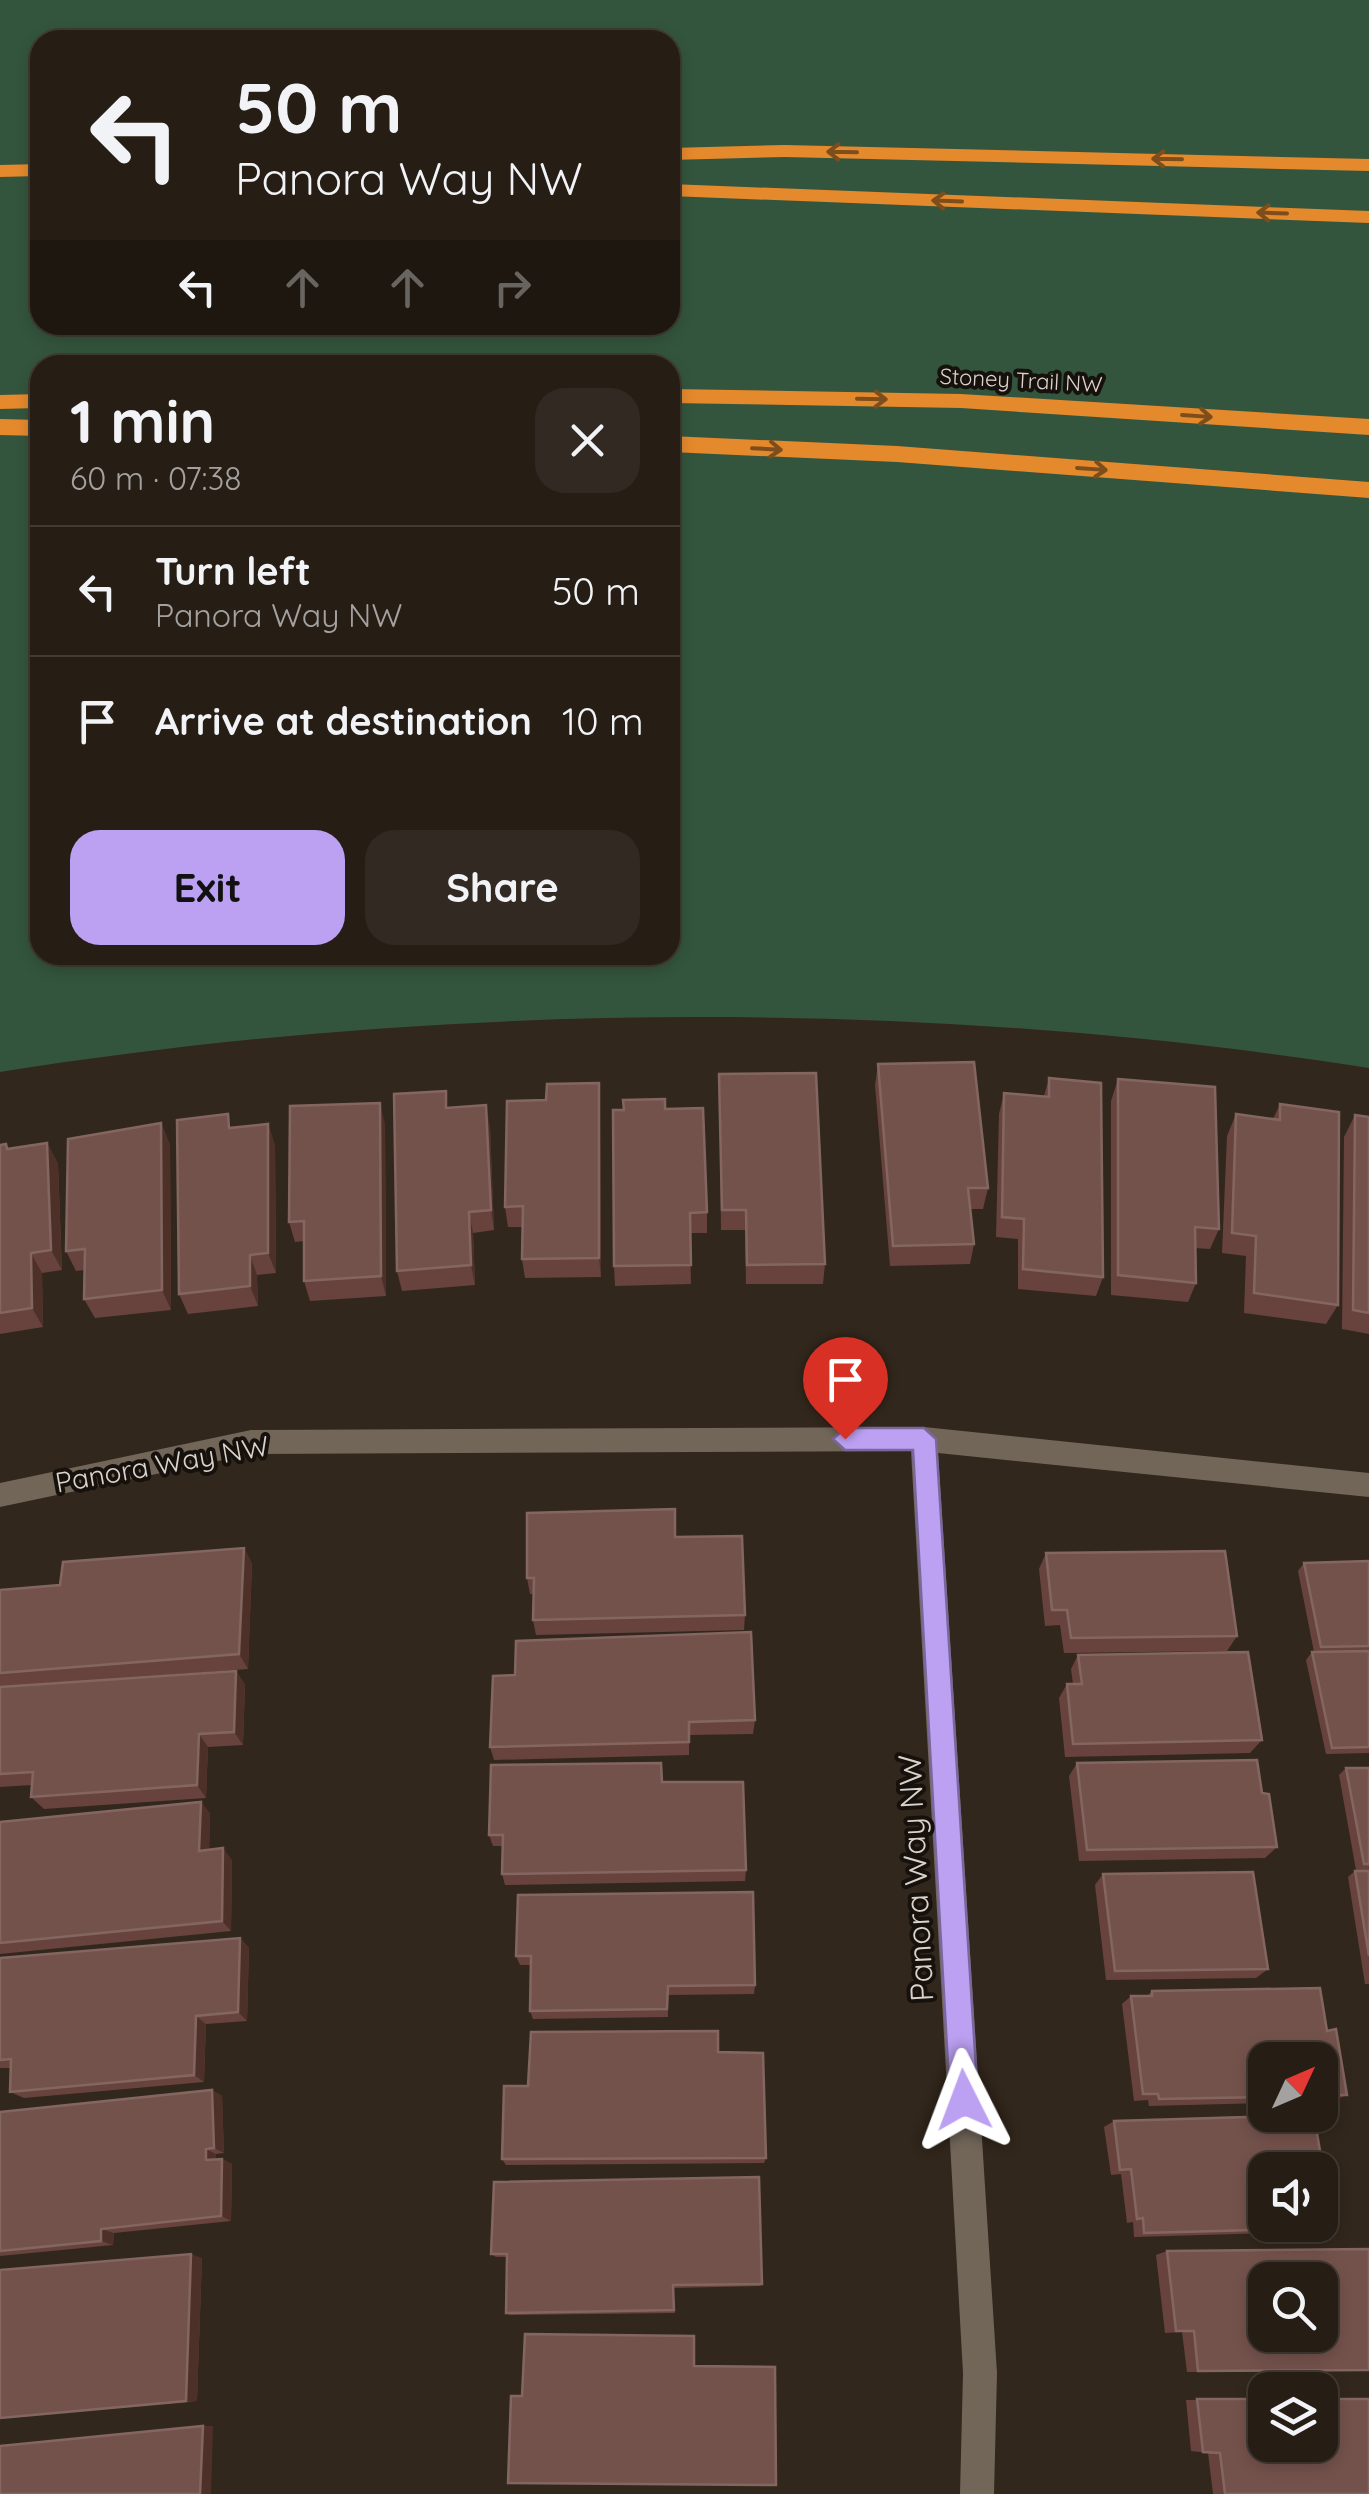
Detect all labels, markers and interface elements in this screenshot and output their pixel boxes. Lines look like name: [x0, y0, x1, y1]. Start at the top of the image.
text: 50 m: [235, 63, 402, 151]
icon: left: [70, 70, 200, 200]
one-way arrow: [826, 143, 858, 162]
text: Panora Way NW: [235, 150, 583, 206]
one-way arrow: [1151, 150, 1183, 169]
one-way arrow: [931, 191, 963, 210]
one-way arrow: [1256, 204, 1288, 223]
icon: left: [170, 260, 225, 315]
icon: ahead: [275, 260, 330, 315]
icon: ahead: [380, 260, 435, 315]
icon: right: [485, 260, 540, 315]
street label: Stoney Trail NW: [939, 362, 1103, 398]
text: 1 min: [70, 383, 215, 458]
button: close: [535, 388, 640, 493]
one-way arrow: [856, 390, 888, 409]
one-way arrow: [1180, 407, 1213, 426]
one-way arrow: [751, 439, 783, 458]
text: 60 m · 07:38: [70, 458, 242, 498]
one-way arrow: [1075, 459, 1107, 478]
text: Turn left: [155, 547, 311, 595]
icon: left: [70, 564, 125, 619]
text: 50 m: [552, 567, 640, 615]
text: Panora Way NW: [155, 595, 402, 635]
icon: arrive: [70, 694, 125, 749]
text: Arrive at destination: [155, 697, 532, 745]
text: 10 m: [562, 697, 644, 745]
button: Exit: [70, 830, 345, 945]
button: Share: [365, 830, 640, 945]
pin: [803, 1337, 888, 1440]
icon: arrive: [818, 1352, 873, 1407]
street label: Panora Way NW: [52, 1427, 272, 1500]
street label: Panora Way NW: [889, 1754, 941, 2003]
north arrow: [1248, 2042, 1338, 2132]
map controls: [1248, 2042, 1338, 2462]
position arrow: [912, 2048, 1016, 2152]
button: sound: [1248, 2152, 1338, 2242]
button: search: [1248, 2262, 1338, 2352]
button: layers: [1248, 2372, 1338, 2462]

